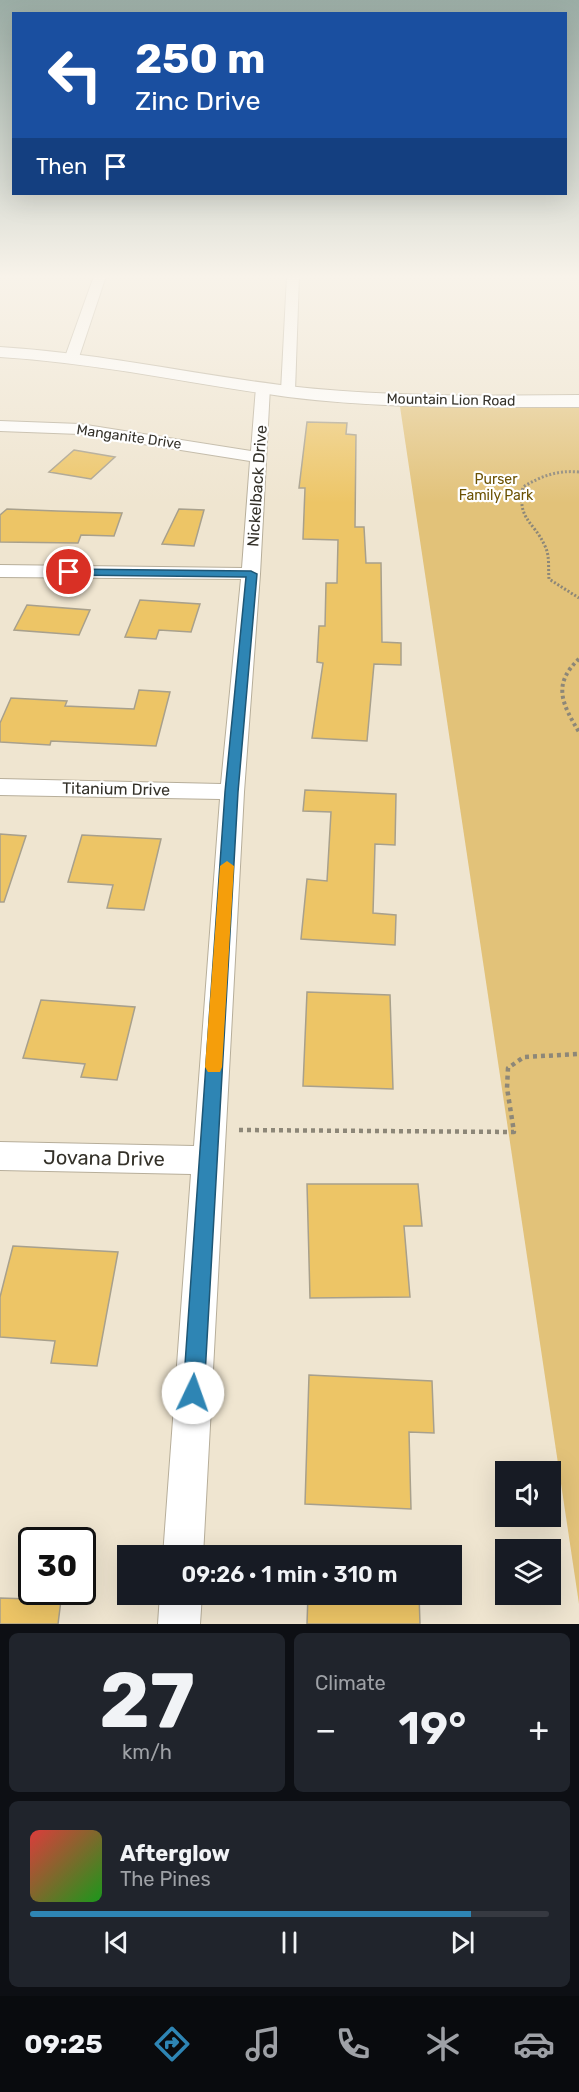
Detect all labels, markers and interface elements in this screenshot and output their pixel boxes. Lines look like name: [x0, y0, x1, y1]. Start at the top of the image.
text: 250 m: [135, 34, 265, 84]
icon: left: [36, 36, 114, 114]
text: Zinc Drive: [135, 85, 261, 117]
icon: arrive: [99, 150, 132, 183]
text: Then: [36, 153, 87, 180]
street label: Mountain Lion Road: [386, 390, 516, 410]
street label: Manganite Drive: [75, 421, 183, 453]
street label: Nickelback Drive: [243, 424, 271, 548]
park label: Purser Family Park: [459, 471, 534, 504]
pin: [43, 546, 94, 597]
icon: arrive: [52, 555, 85, 588]
street label: Titanium Drive: [62, 779, 170, 799]
street label: Jovana Drive: [43, 1145, 165, 1171]
position arrow: [161, 1361, 225, 1425]
map controls: [495, 1461, 561, 1605]
button: sound: [495, 1461, 561, 1527]
speed limit sign: 30: [18, 1527, 96, 1605]
button: layers: [495, 1539, 561, 1605]
text: 09:26 · 1 min · 310 m: [182, 1561, 398, 1588]
text: 27: [99, 1654, 195, 1747]
text: Climate: [315, 1671, 386, 1695]
text: 19°: [398, 1702, 466, 1755]
text: −: [315, 1710, 336, 1749]
text: +: [528, 1710, 549, 1749]
text: km/h: [122, 1740, 172, 1764]
text: Afterglow: [120, 1840, 230, 1867]
text: The Pines: [120, 1867, 211, 1891]
icon: previous: [100, 1926, 133, 1959]
icon: pause: [273, 1926, 306, 1959]
icon: next: [446, 1926, 479, 1959]
icon: directions: [151, 2023, 193, 2065]
icon: music: [242, 2023, 284, 2065]
icon: phone: [332, 2023, 374, 2065]
icon: climate: [422, 2023, 464, 2065]
icon: car: [513, 2023, 555, 2065]
text: 09:25: [24, 2028, 103, 2060]

